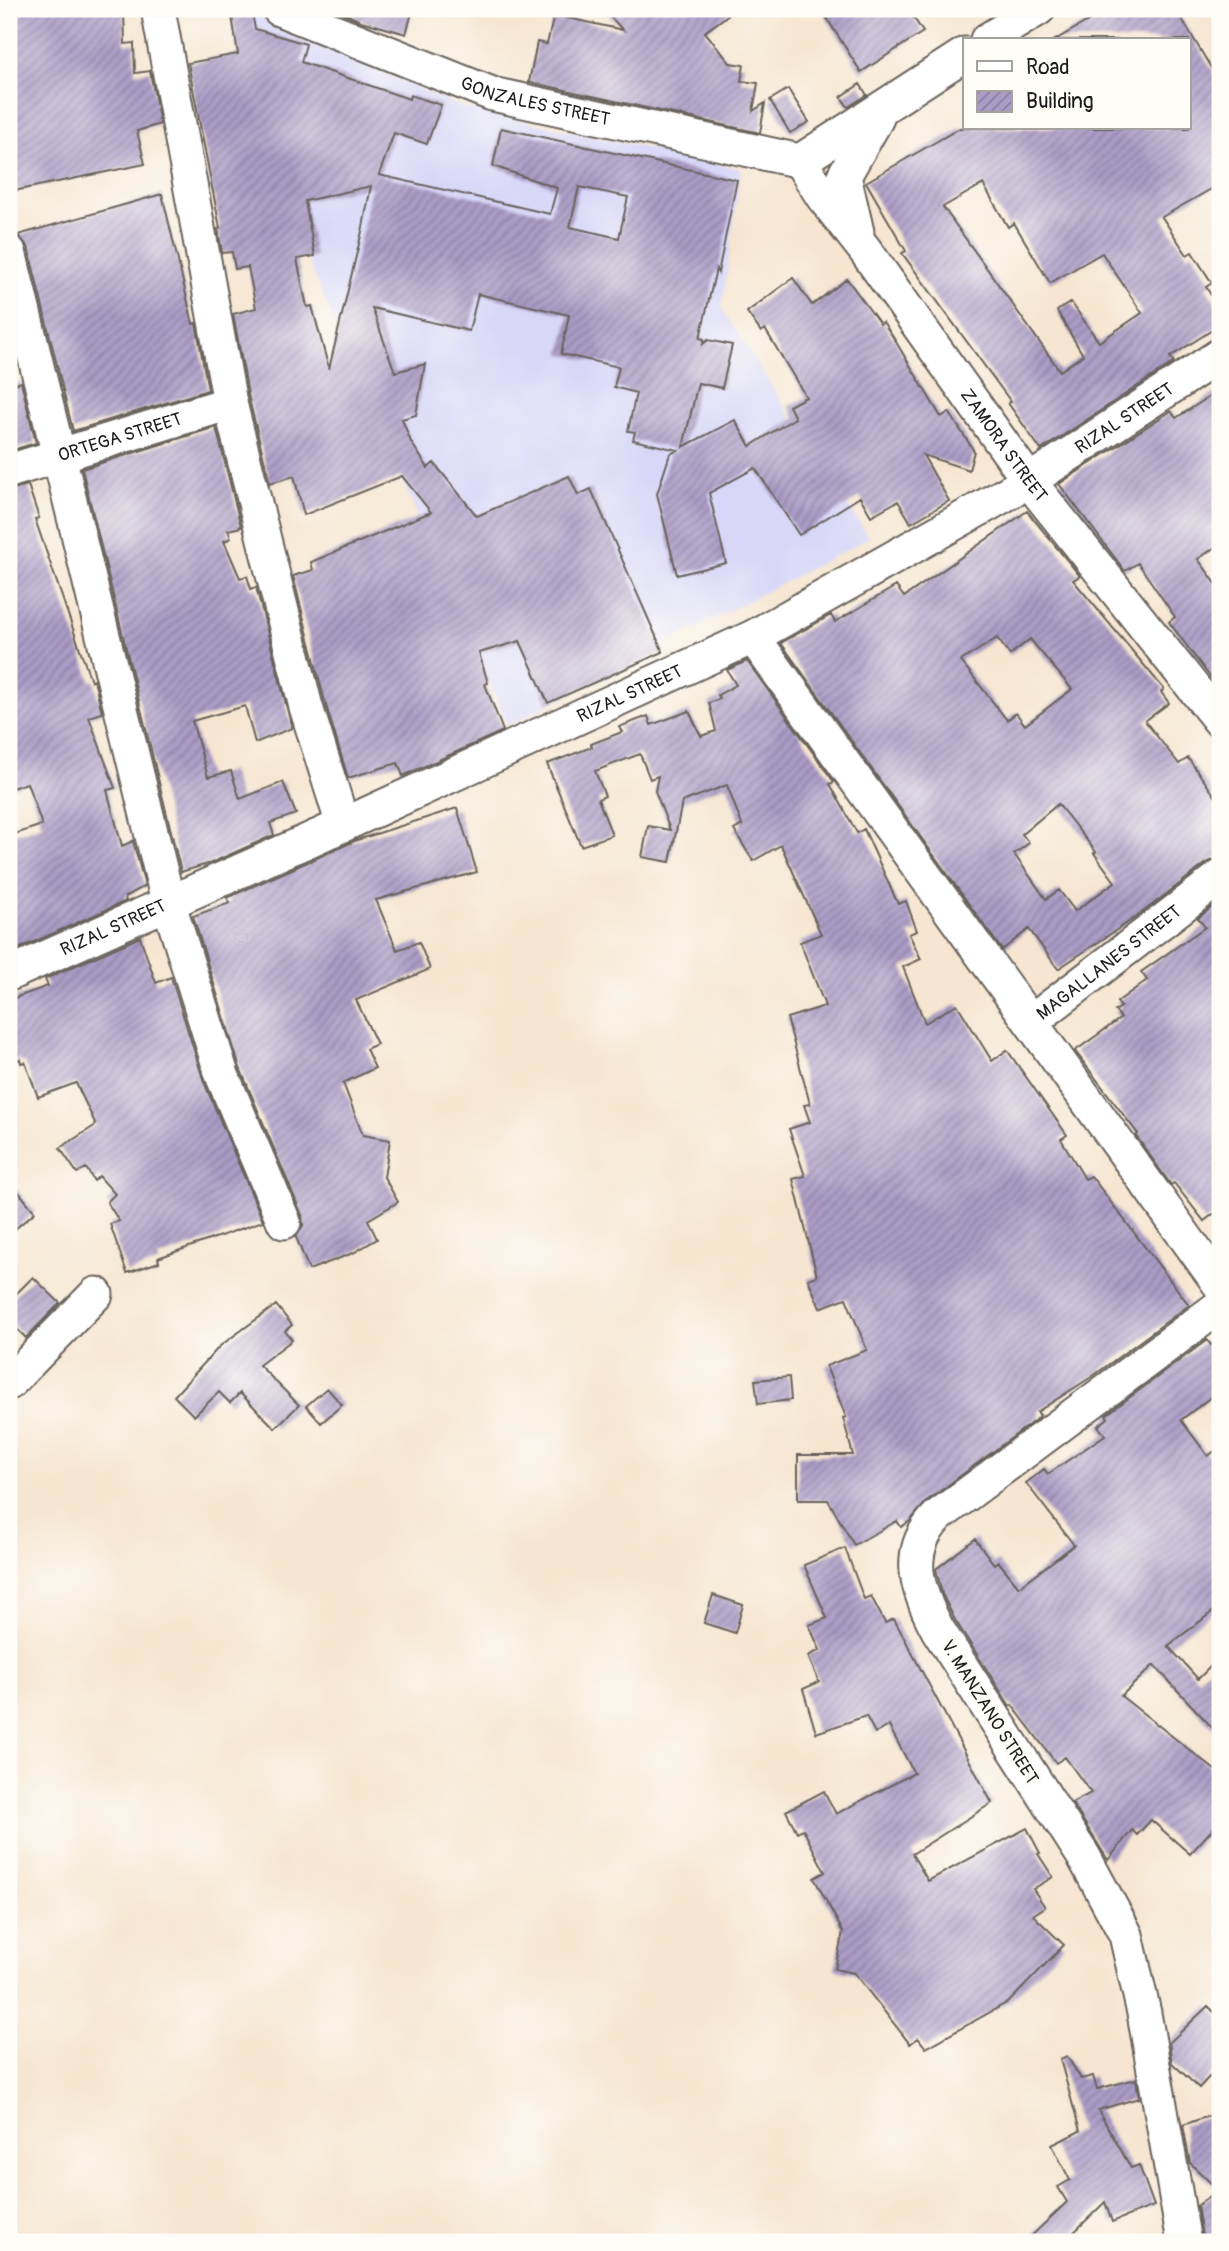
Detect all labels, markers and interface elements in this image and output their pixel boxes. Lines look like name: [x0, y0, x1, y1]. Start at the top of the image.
legend: [963, 38, 1190, 130]
text: Road: [1026, 54, 1070, 81]
street label: GONZALES STREET: [457, 72, 612, 131]
text: Building: [1026, 88, 1093, 115]
street label: RIZAL STREET: [1071, 378, 1178, 459]
street label: ZAMORA STREET: [955, 384, 1052, 507]
street label: ORTEGA STREET: [55, 407, 185, 467]
street label: RIZAL STREET: [574, 660, 686, 728]
street label: RIZAL STREET: [57, 894, 170, 962]
street label: MAGALLANES STREET: [1032, 900, 1186, 1025]
street label: V. MANZANO STREET: [936, 1636, 1043, 1789]

